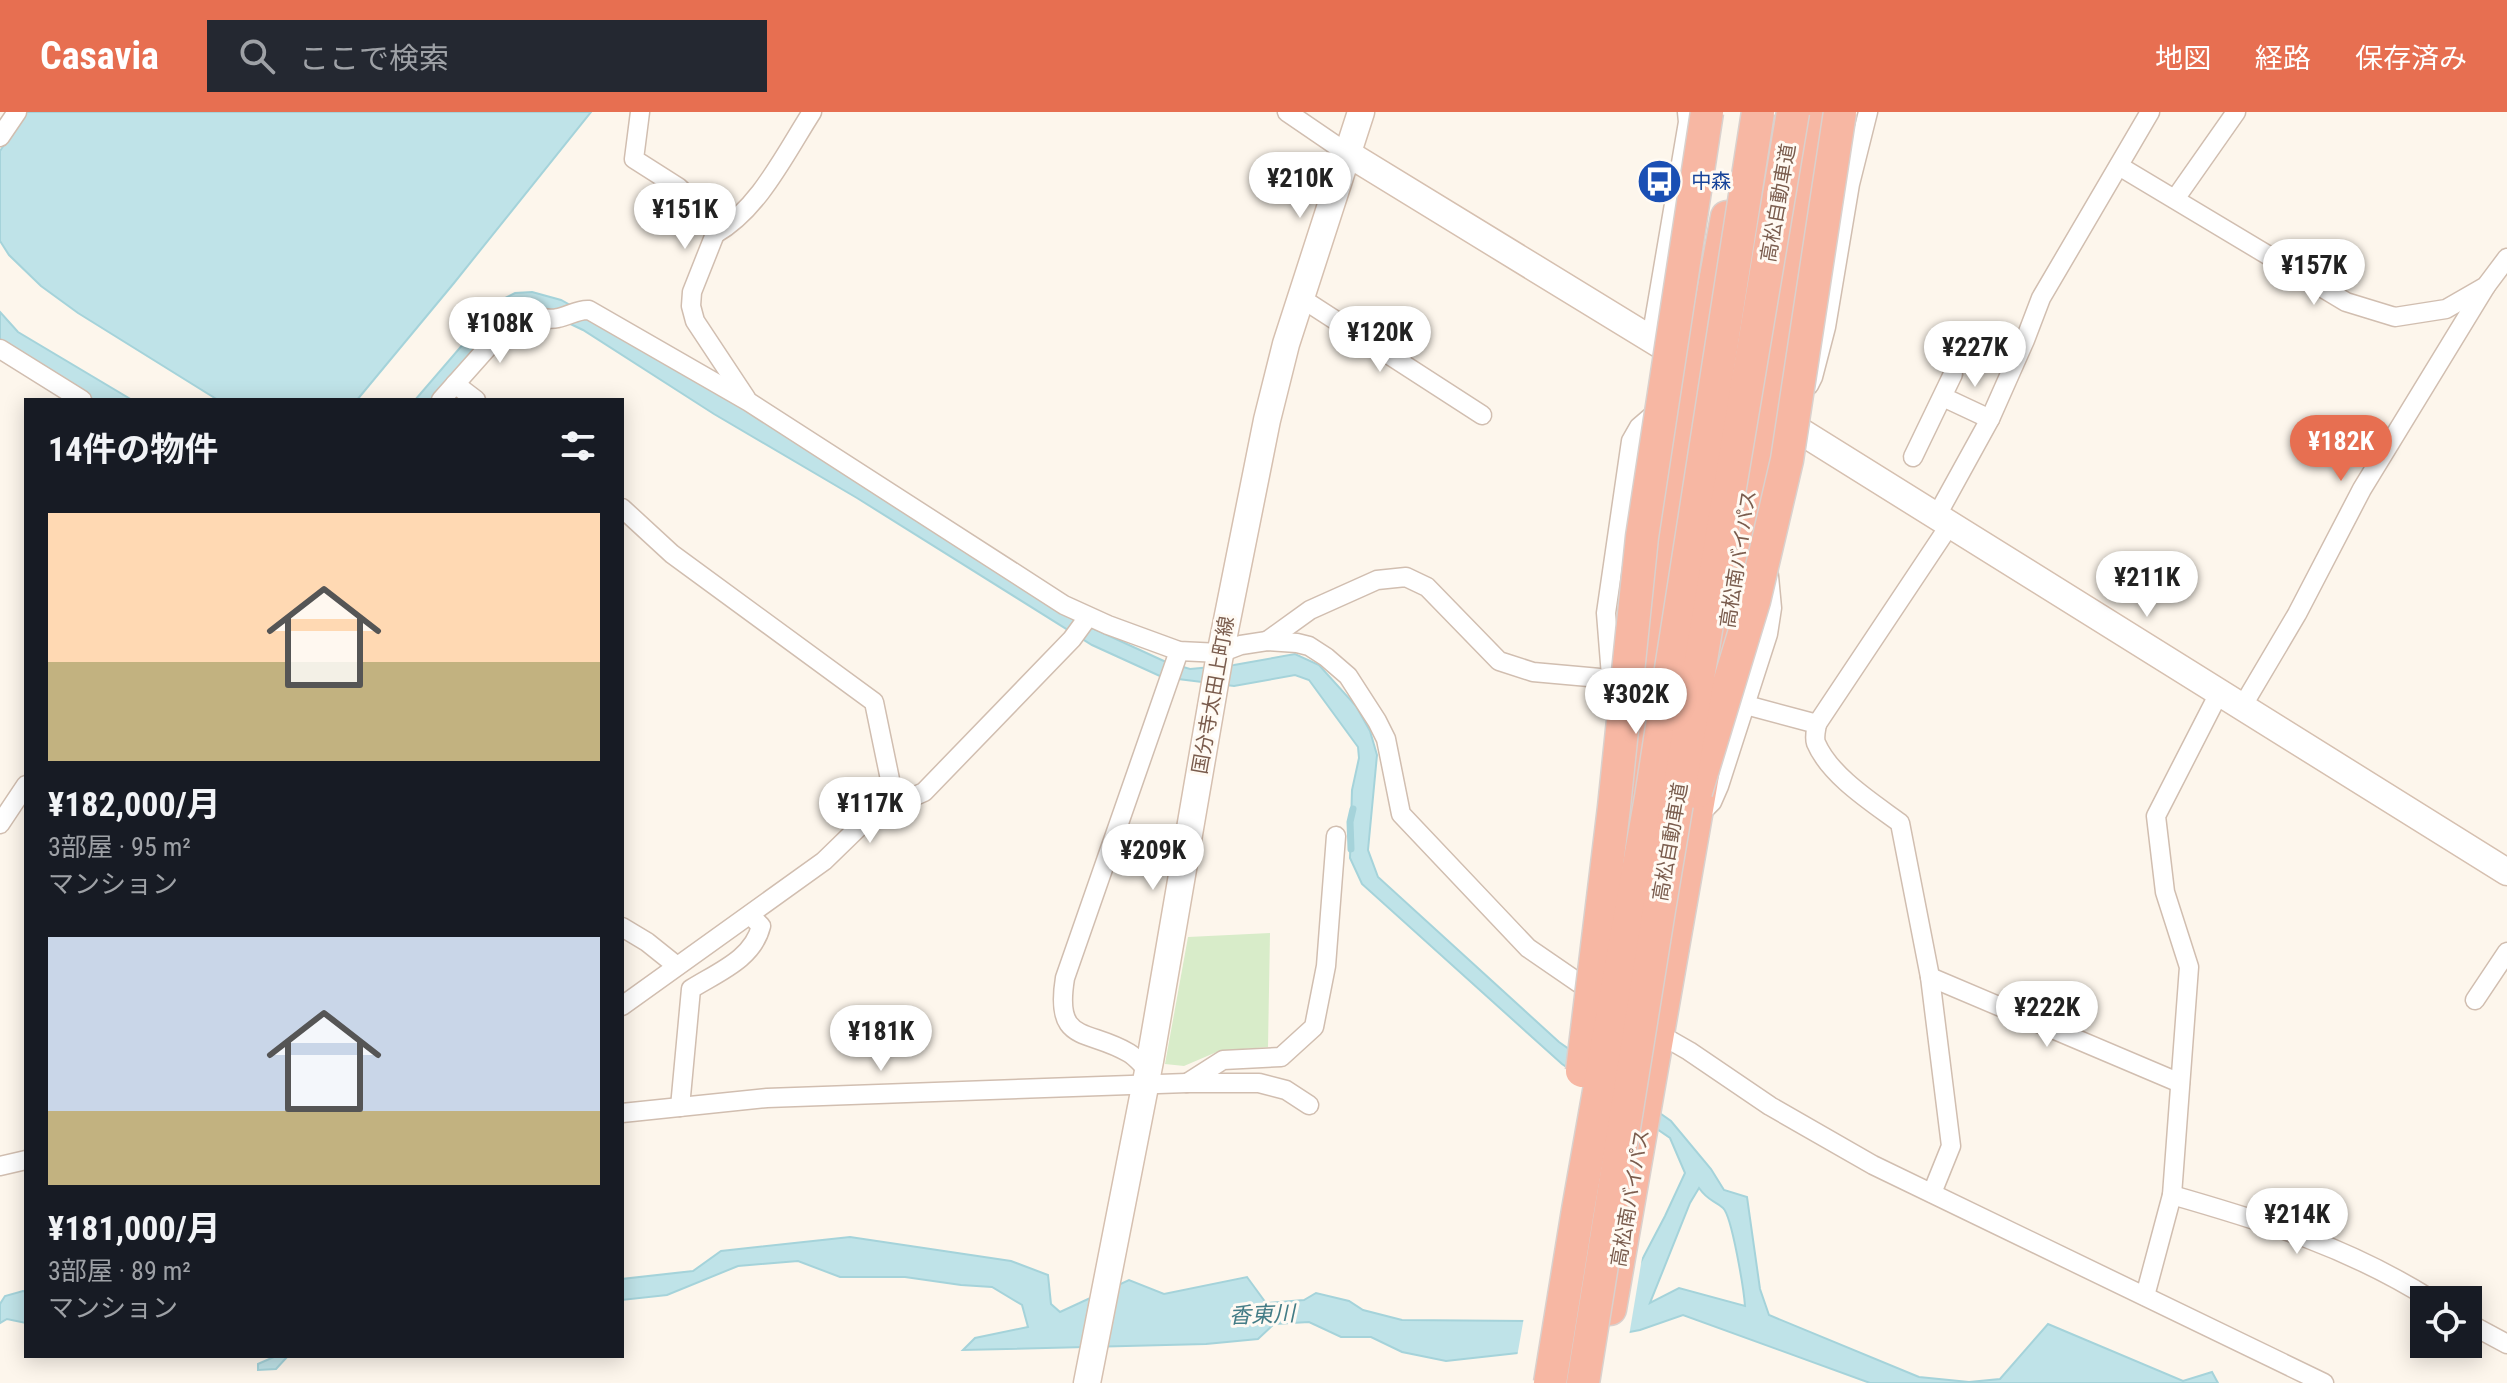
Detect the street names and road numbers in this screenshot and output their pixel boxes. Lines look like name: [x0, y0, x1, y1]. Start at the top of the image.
street label: 高松自動車道: [1756, 142, 1800, 264]
street label: 高松南バイパス: [1715, 488, 1761, 630]
street label: 国分寺太田上町線: [1187, 614, 1239, 776]
street label: 高松自動車道: [1648, 781, 1692, 903]
street label: 高松南バイパス: [1606, 1127, 1654, 1269]

